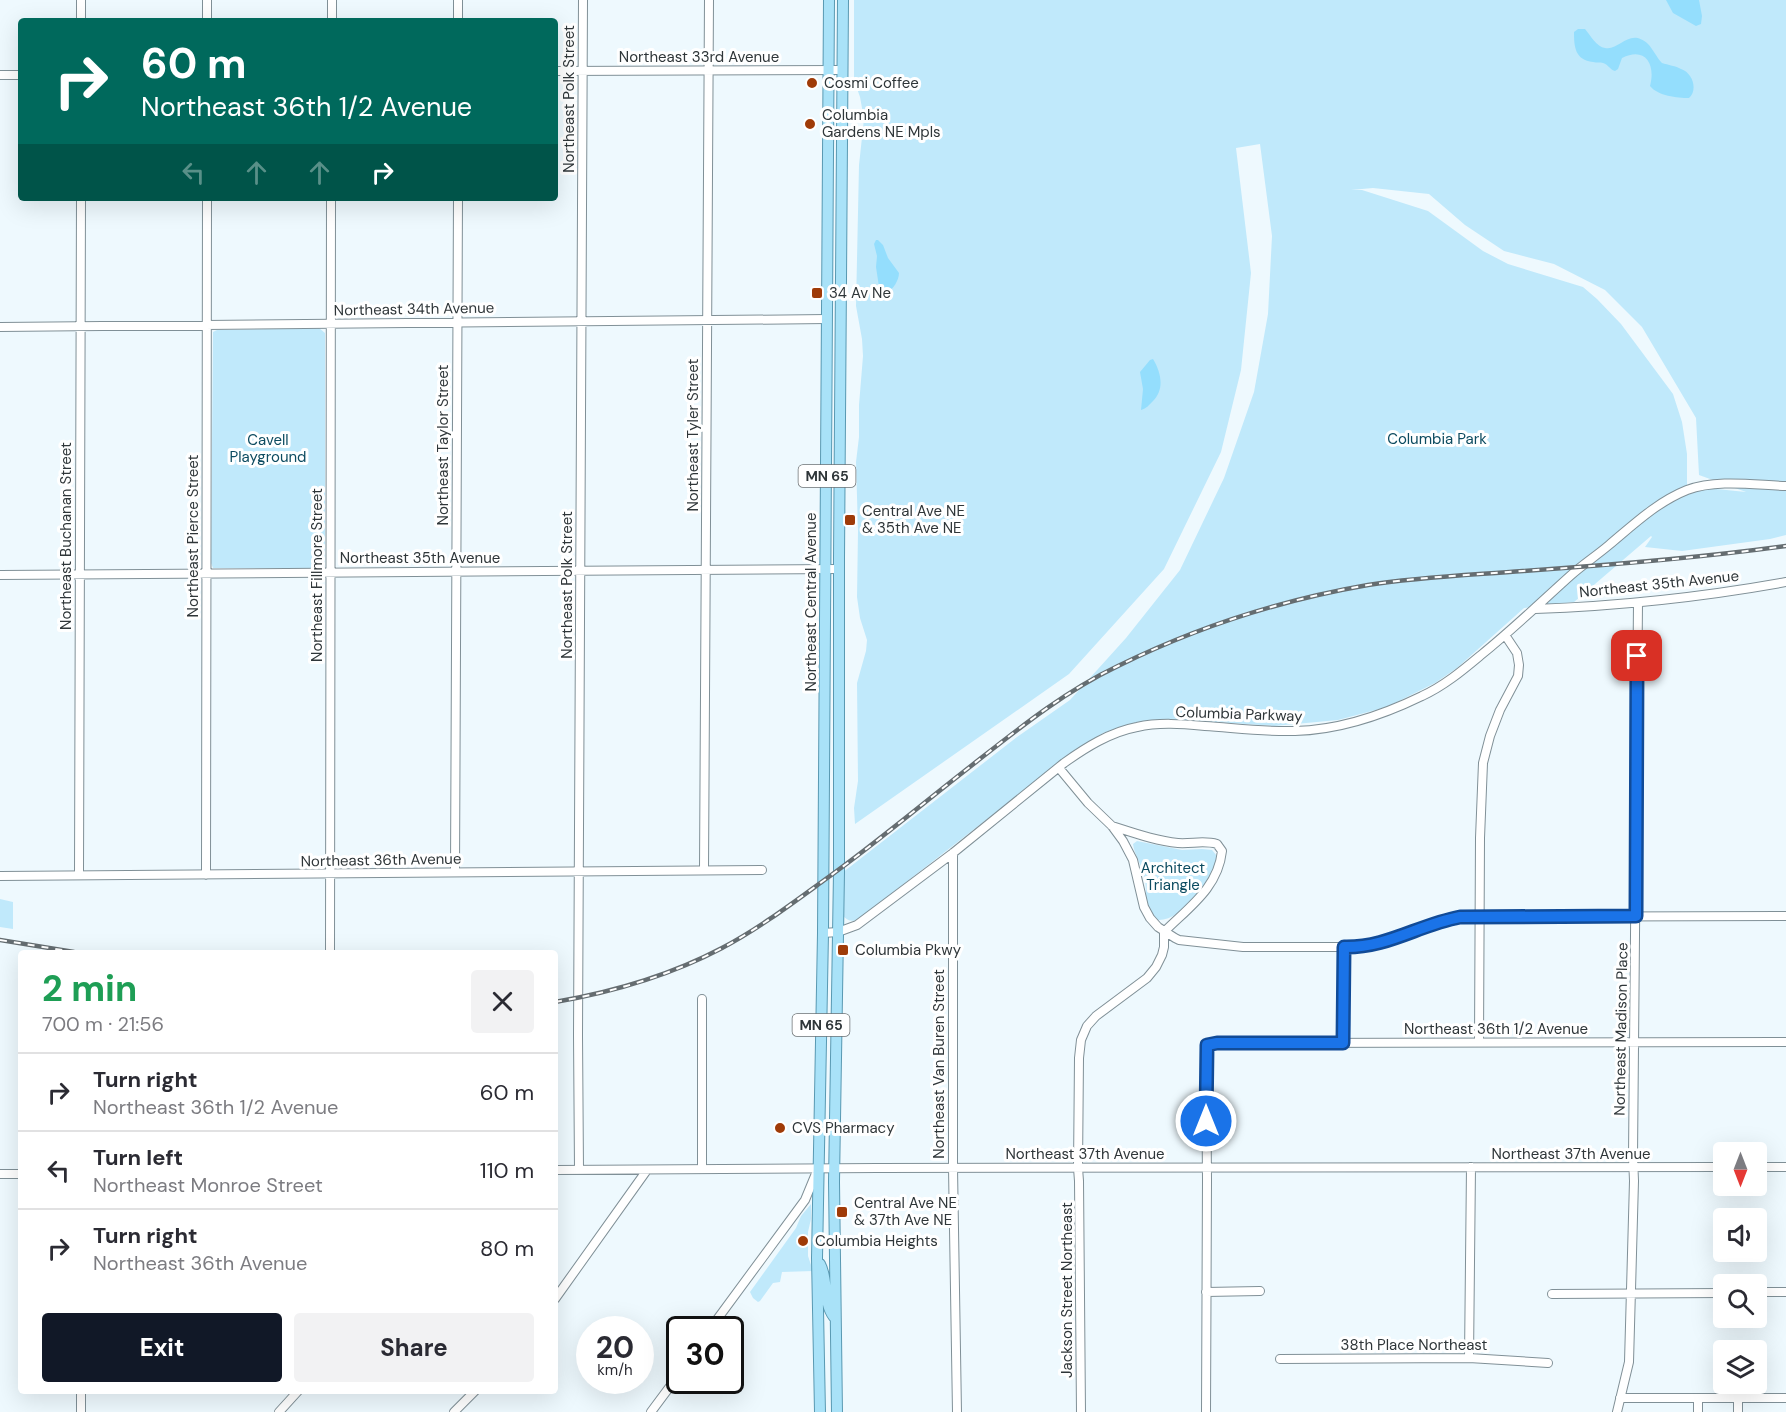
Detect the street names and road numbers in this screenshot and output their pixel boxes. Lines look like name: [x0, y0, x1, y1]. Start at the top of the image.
street label: Northeast Polk Street: [559, 25, 579, 173]
street label: Northeast 33rd Avenue: [619, 47, 779, 67]
street label: Northeast 34th Avenue: [334, 298, 494, 320]
street label: Northeast Tyler Street: [683, 358, 703, 512]
street label: Northeast Taylor Street: [433, 364, 453, 525]
street label: Northeast Buchanan Street: [56, 442, 76, 630]
street label: Northeast Pierce Street: [183, 455, 203, 617]
road number: MN 65: [798, 465, 856, 487]
street label: Northeast Fillmore Street: [307, 488, 327, 662]
street label: Northeast Polk Street: [557, 511, 577, 659]
street label: Northeast Central Avenue: [801, 513, 821, 691]
street label: Northeast 35th Avenue: [340, 548, 500, 568]
street label: Northeast 35th Avenue: [1578, 566, 1740, 602]
street label: Columbia Parkway: [1175, 702, 1304, 726]
street label: Northeast 36th Avenue: [300, 849, 462, 871]
street label: Northeast Madison Place: [1609, 942, 1633, 1116]
street label: Northeast Van Buren Street: [929, 969, 949, 1159]
road number: MN 65: [792, 1014, 850, 1036]
street label: Northeast 36th 1/2 Avenue: [1404, 1019, 1588, 1039]
street label: Northeast 37th Avenue: [1005, 1144, 1165, 1164]
street label: Northeast 37th Avenue: [1491, 1144, 1651, 1164]
street label: Jackson Street Northeast: [1057, 1202, 1077, 1378]
street label: 38th Place Northeast: [1341, 1335, 1488, 1355]

